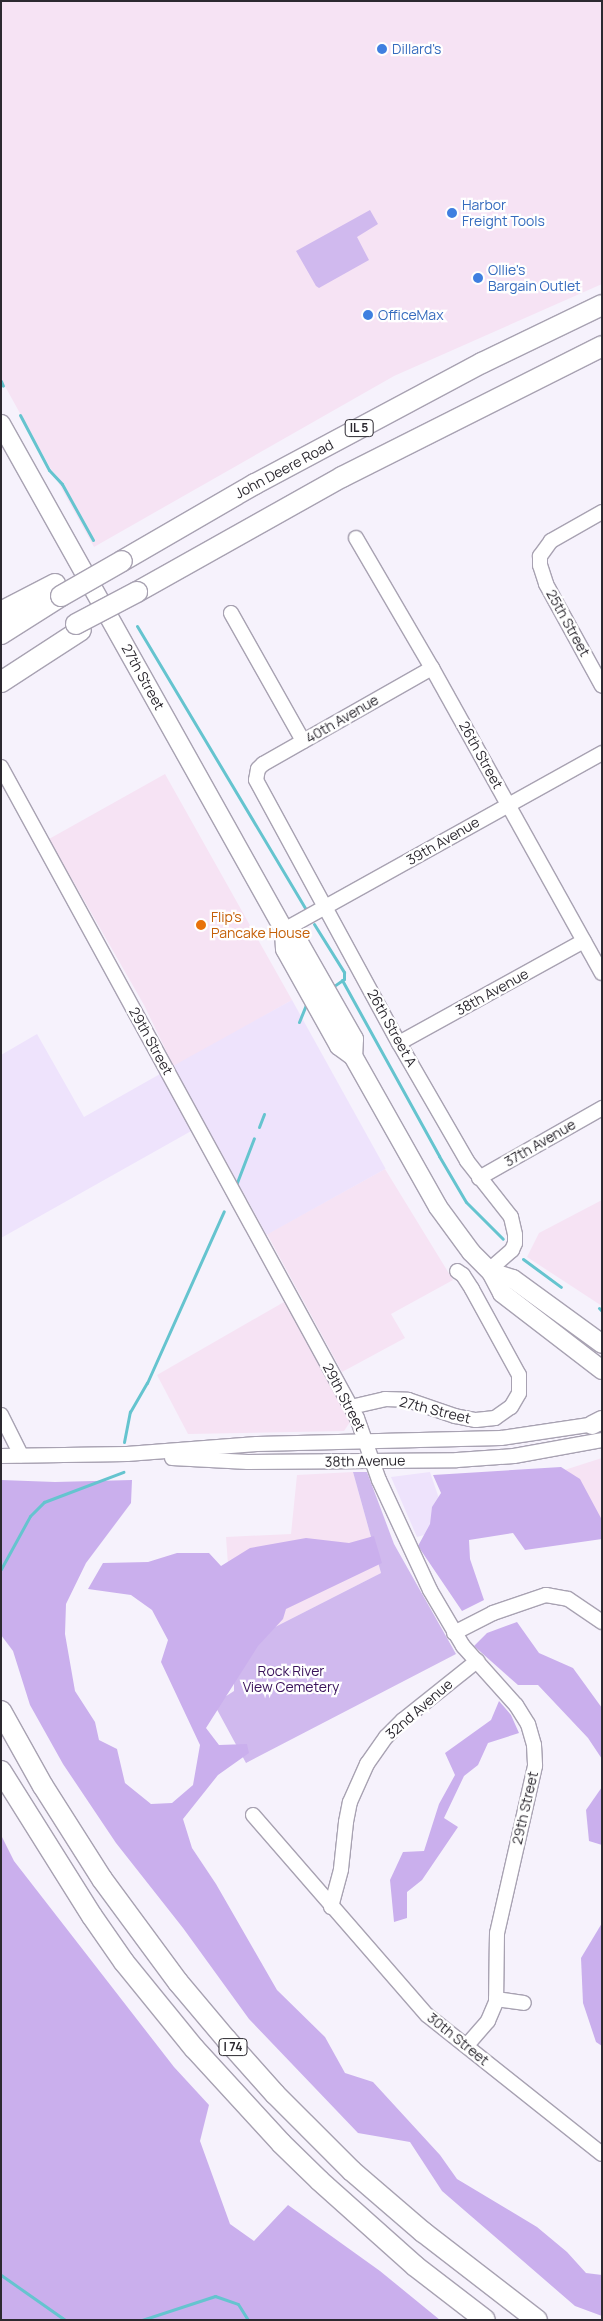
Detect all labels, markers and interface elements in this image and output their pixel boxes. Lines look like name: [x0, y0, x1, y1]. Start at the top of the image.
place label: Dillard's: [392, 41, 441, 57]
marker: Dillard's: [376, 43, 388, 55]
place label: Harbor Freight Tools: [462, 197, 545, 230]
marker: Harbor Freight Tools: [446, 207, 458, 219]
place label: Ollie's Bargain Outlet: [488, 262, 581, 294]
marker: Ollie's Bargain Outlet: [472, 272, 484, 284]
place label: OfficeMax: [378, 307, 444, 323]
marker: OfficeMax: [362, 309, 374, 321]
road number: IL 5: [344, 418, 374, 438]
street label: John Deere Road: [232, 436, 336, 502]
street label: 25th Street: [543, 587, 593, 659]
street label: 27th Street: [118, 641, 168, 713]
street label: 40th Avenue: [303, 691, 381, 747]
street label: 26th Street: [456, 718, 506, 792]
street label: 39th Avenue: [404, 813, 482, 869]
place label: Flip's Pancake House: [211, 909, 310, 942]
marker: Flip's Pancake House: [195, 919, 207, 931]
street label: 38th Avenue: [453, 965, 531, 1019]
street label: 26th Street A: [364, 986, 420, 1070]
street label: 29th Street: [126, 1004, 176, 1078]
street label: 37th Avenue: [501, 1116, 579, 1170]
street label: 29th Street: [319, 1360, 369, 1434]
street label: 27th Street: [398, 1393, 472, 1427]
street label: 38th Avenue: [325, 1452, 405, 1470]
park label: Rock River View Cemetery: [243, 1663, 339, 1695]
street label: 32nd Avenue: [382, 1675, 456, 1743]
street label: 29th Street: [508, 1770, 542, 1846]
street label: 30th Street: [424, 2009, 492, 2069]
road number: I 74: [218, 2038, 248, 2056]

